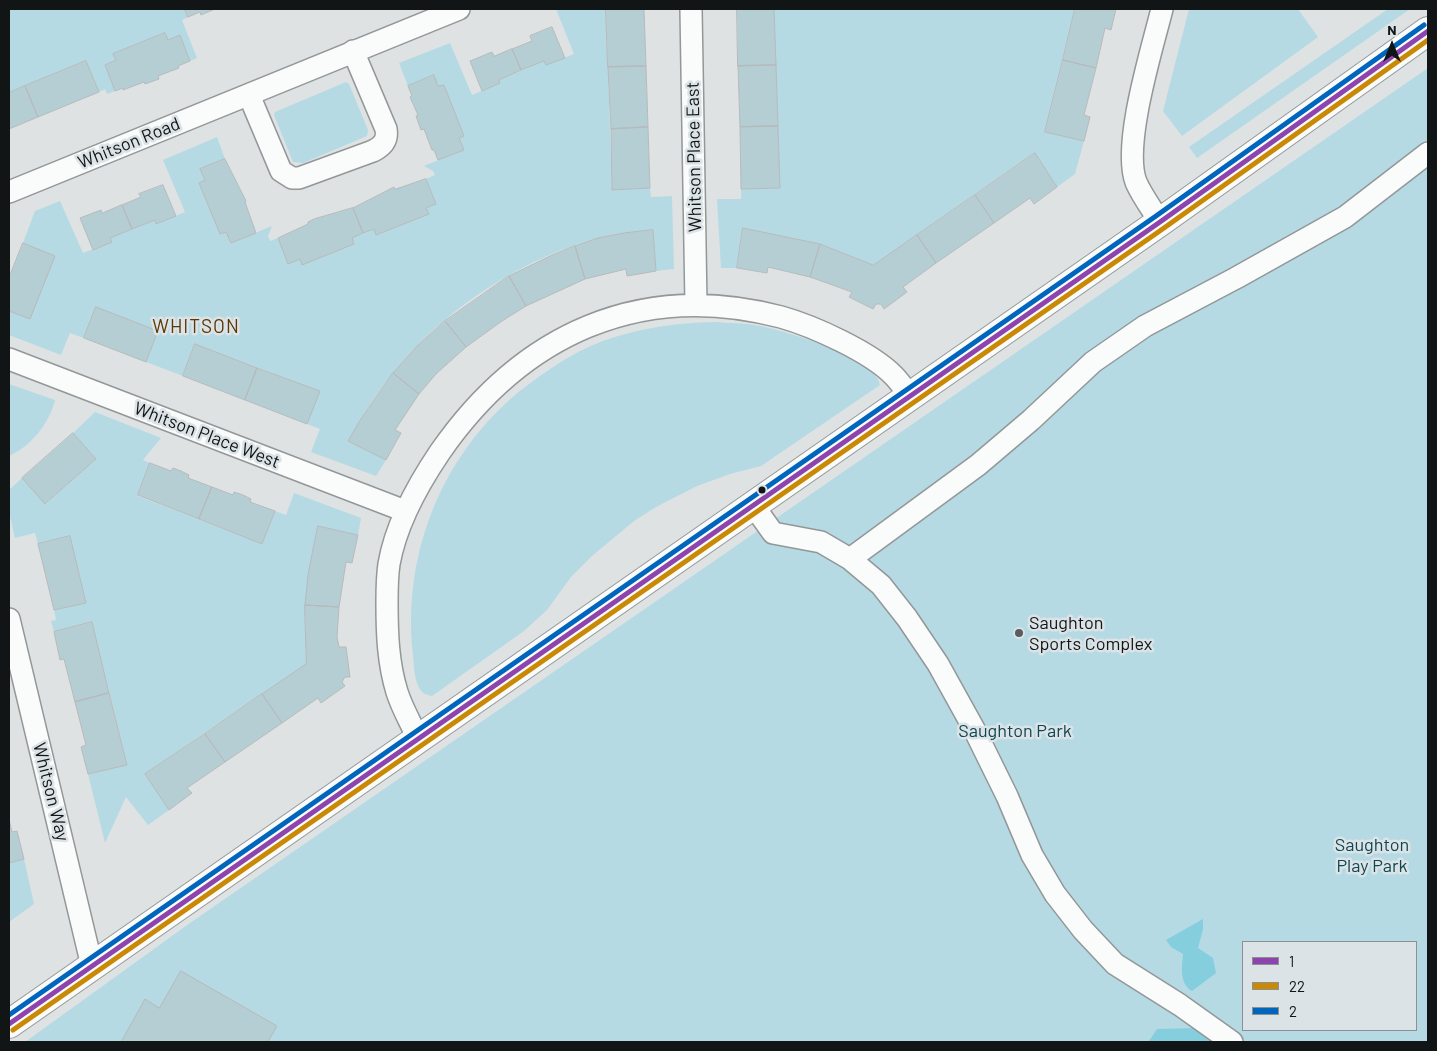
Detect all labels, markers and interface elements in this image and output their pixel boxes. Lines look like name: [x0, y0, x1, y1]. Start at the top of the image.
north arrow: [1367, 20, 1417, 70]
text: N: [1387, 21, 1397, 38]
street label: Whitson Place East: [682, 82, 706, 232]
street label: Whitson Road: [75, 113, 183, 173]
district label: WHITSON: [151, 316, 241, 338]
street label: Whitson Place West: [131, 397, 283, 473]
unlabelled marker: [757, 485, 767, 495]
place label: Saughton Sports Complex: [1029, 612, 1152, 654]
marker: Saughton Sports Complex: [1013, 627, 1025, 639]
park label: Saughton Park: [958, 720, 1072, 742]
street label: Whitson Way: [28, 741, 74, 843]
park label: Saughton Play Park: [1335, 834, 1409, 876]
legend: [1242, 941, 1417, 1031]
text: 1: [1289, 952, 1294, 970]
text: 22: [1289, 977, 1305, 995]
text: 2: [1289, 1002, 1297, 1020]

